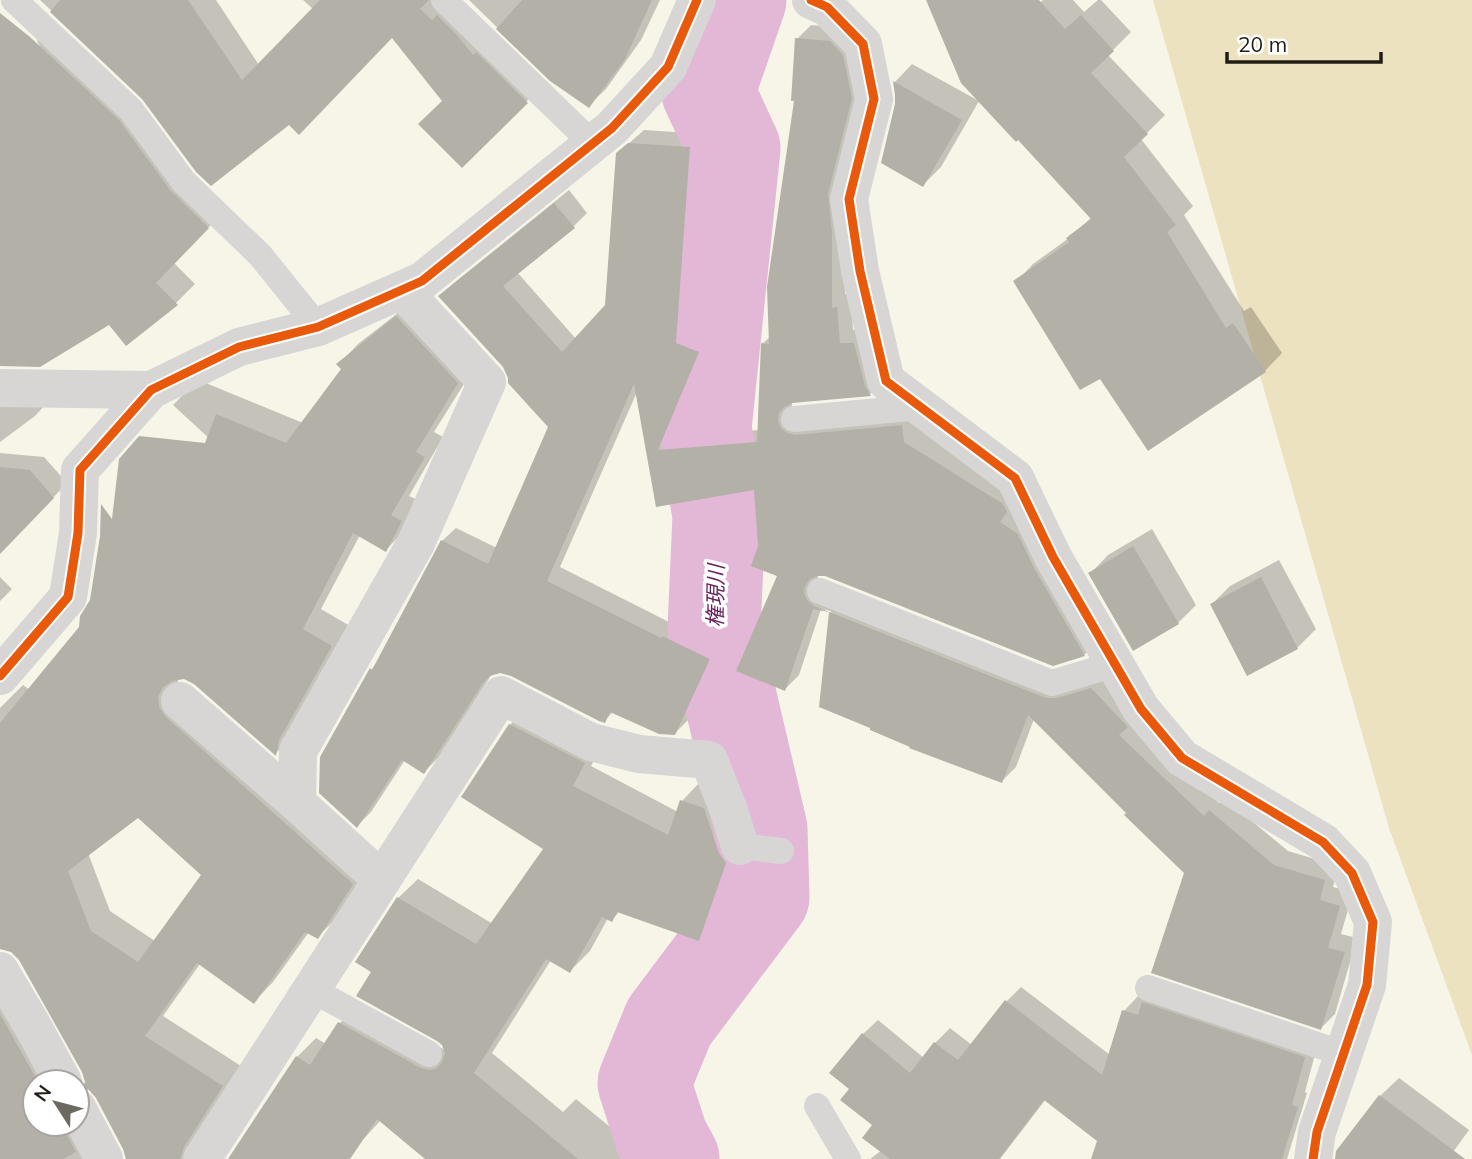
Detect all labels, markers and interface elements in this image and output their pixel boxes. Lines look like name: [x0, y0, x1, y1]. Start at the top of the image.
scale bar: [1227, 21, 1381, 65]
text: 20 m: [1238, 31, 1287, 57]
water label: 権現川: [701, 562, 729, 628]
north arrow: [21, 1068, 91, 1138]
text: N: [28, 1080, 56, 1106]

